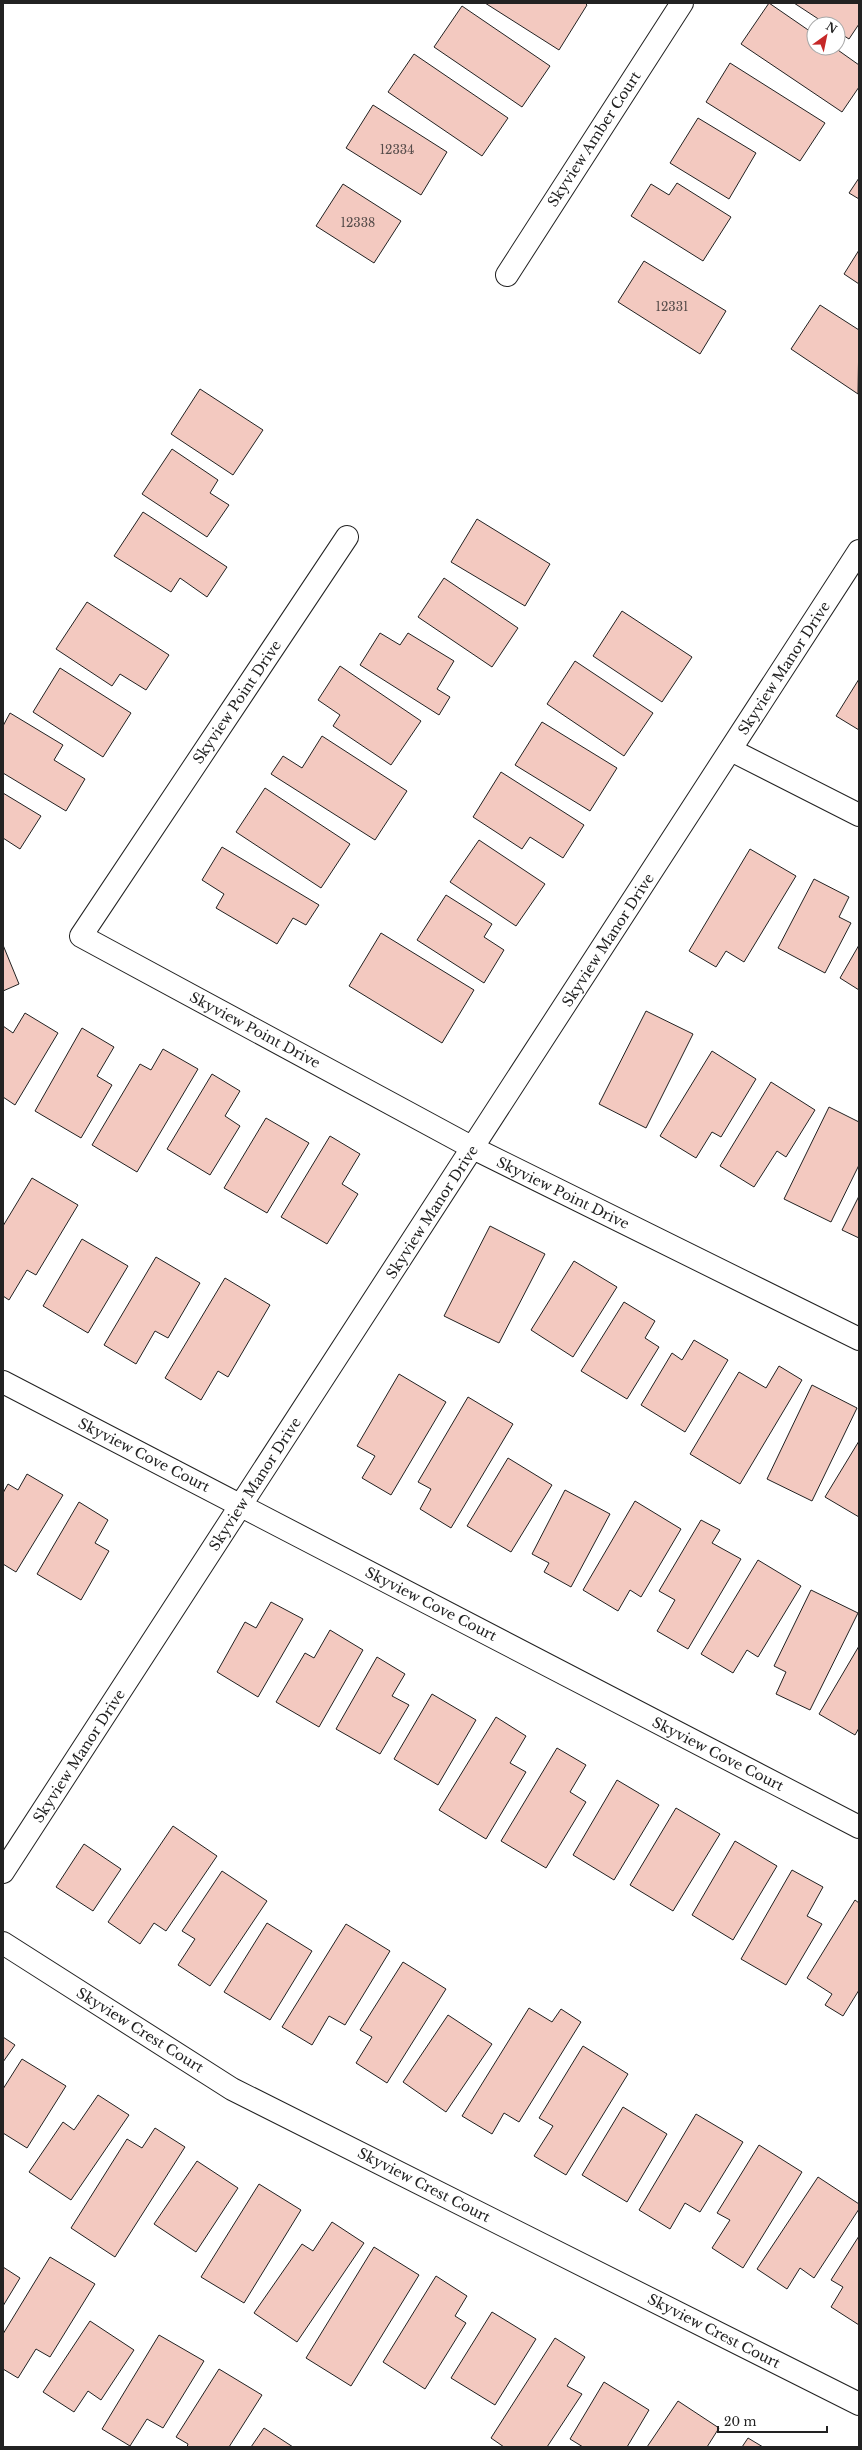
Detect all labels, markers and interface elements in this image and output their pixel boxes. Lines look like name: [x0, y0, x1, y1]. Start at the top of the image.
north arrow: [806, 16, 846, 56]
text: N: [823, 19, 840, 37]
street label: Skyview Amber Court: [543, 67, 645, 210]
house number: 12334: [380, 142, 414, 157]
house number: 12338: [341, 215, 375, 230]
house number: 12331: [656, 299, 688, 314]
street label: Skyview Manor Drive: [734, 598, 834, 738]
street label: Skyview Point Drive: [189, 637, 285, 767]
street label: Skyview Manor Drive: [558, 870, 658, 1010]
street label: Skyview Point Drive: [187, 988, 323, 1072]
street label: Skyview Manor Drive: [382, 1142, 482, 1282]
street label: Skyview Point Drive: [494, 1153, 632, 1233]
street label: Skyview Cove Court: [75, 1414, 213, 1496]
street label: Skyview Manor Drive: [205, 1414, 305, 1554]
street label: Skyview Cove Court: [362, 1563, 500, 1645]
street label: Skyview Manor Drive: [29, 1686, 129, 1826]
street label: Skyview Cove Court: [649, 1713, 787, 1795]
street label: Skyview Crest Court: [73, 1984, 207, 2077]
street label: Skyview Crest Court: [355, 2144, 494, 2227]
street label: Skyview Crest Court: [645, 2290, 784, 2373]
scale bar: [718, 2408, 827, 2434]
text: 20 m: [724, 2414, 756, 2429]

